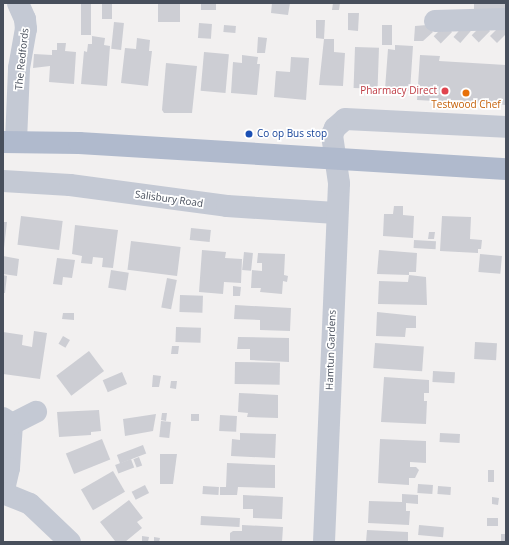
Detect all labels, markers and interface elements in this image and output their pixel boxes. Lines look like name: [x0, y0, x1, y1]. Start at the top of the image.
street label: The Redfords: [13, 27, 31, 91]
place label: Pharmacy Direct: [360, 85, 437, 97]
marker: Pharmacy Direct: [440, 86, 450, 96]
marker: Testwood Chef: [461, 88, 471, 98]
place label: Testwood Chef: [431, 99, 501, 111]
place label: Co op Bus stop: [257, 128, 327, 140]
marker: Co op Bus stop: [244, 129, 254, 139]
street label: Salisbury Road: [134, 188, 204, 210]
street label: Hamtun Gardens: [324, 310, 338, 390]

